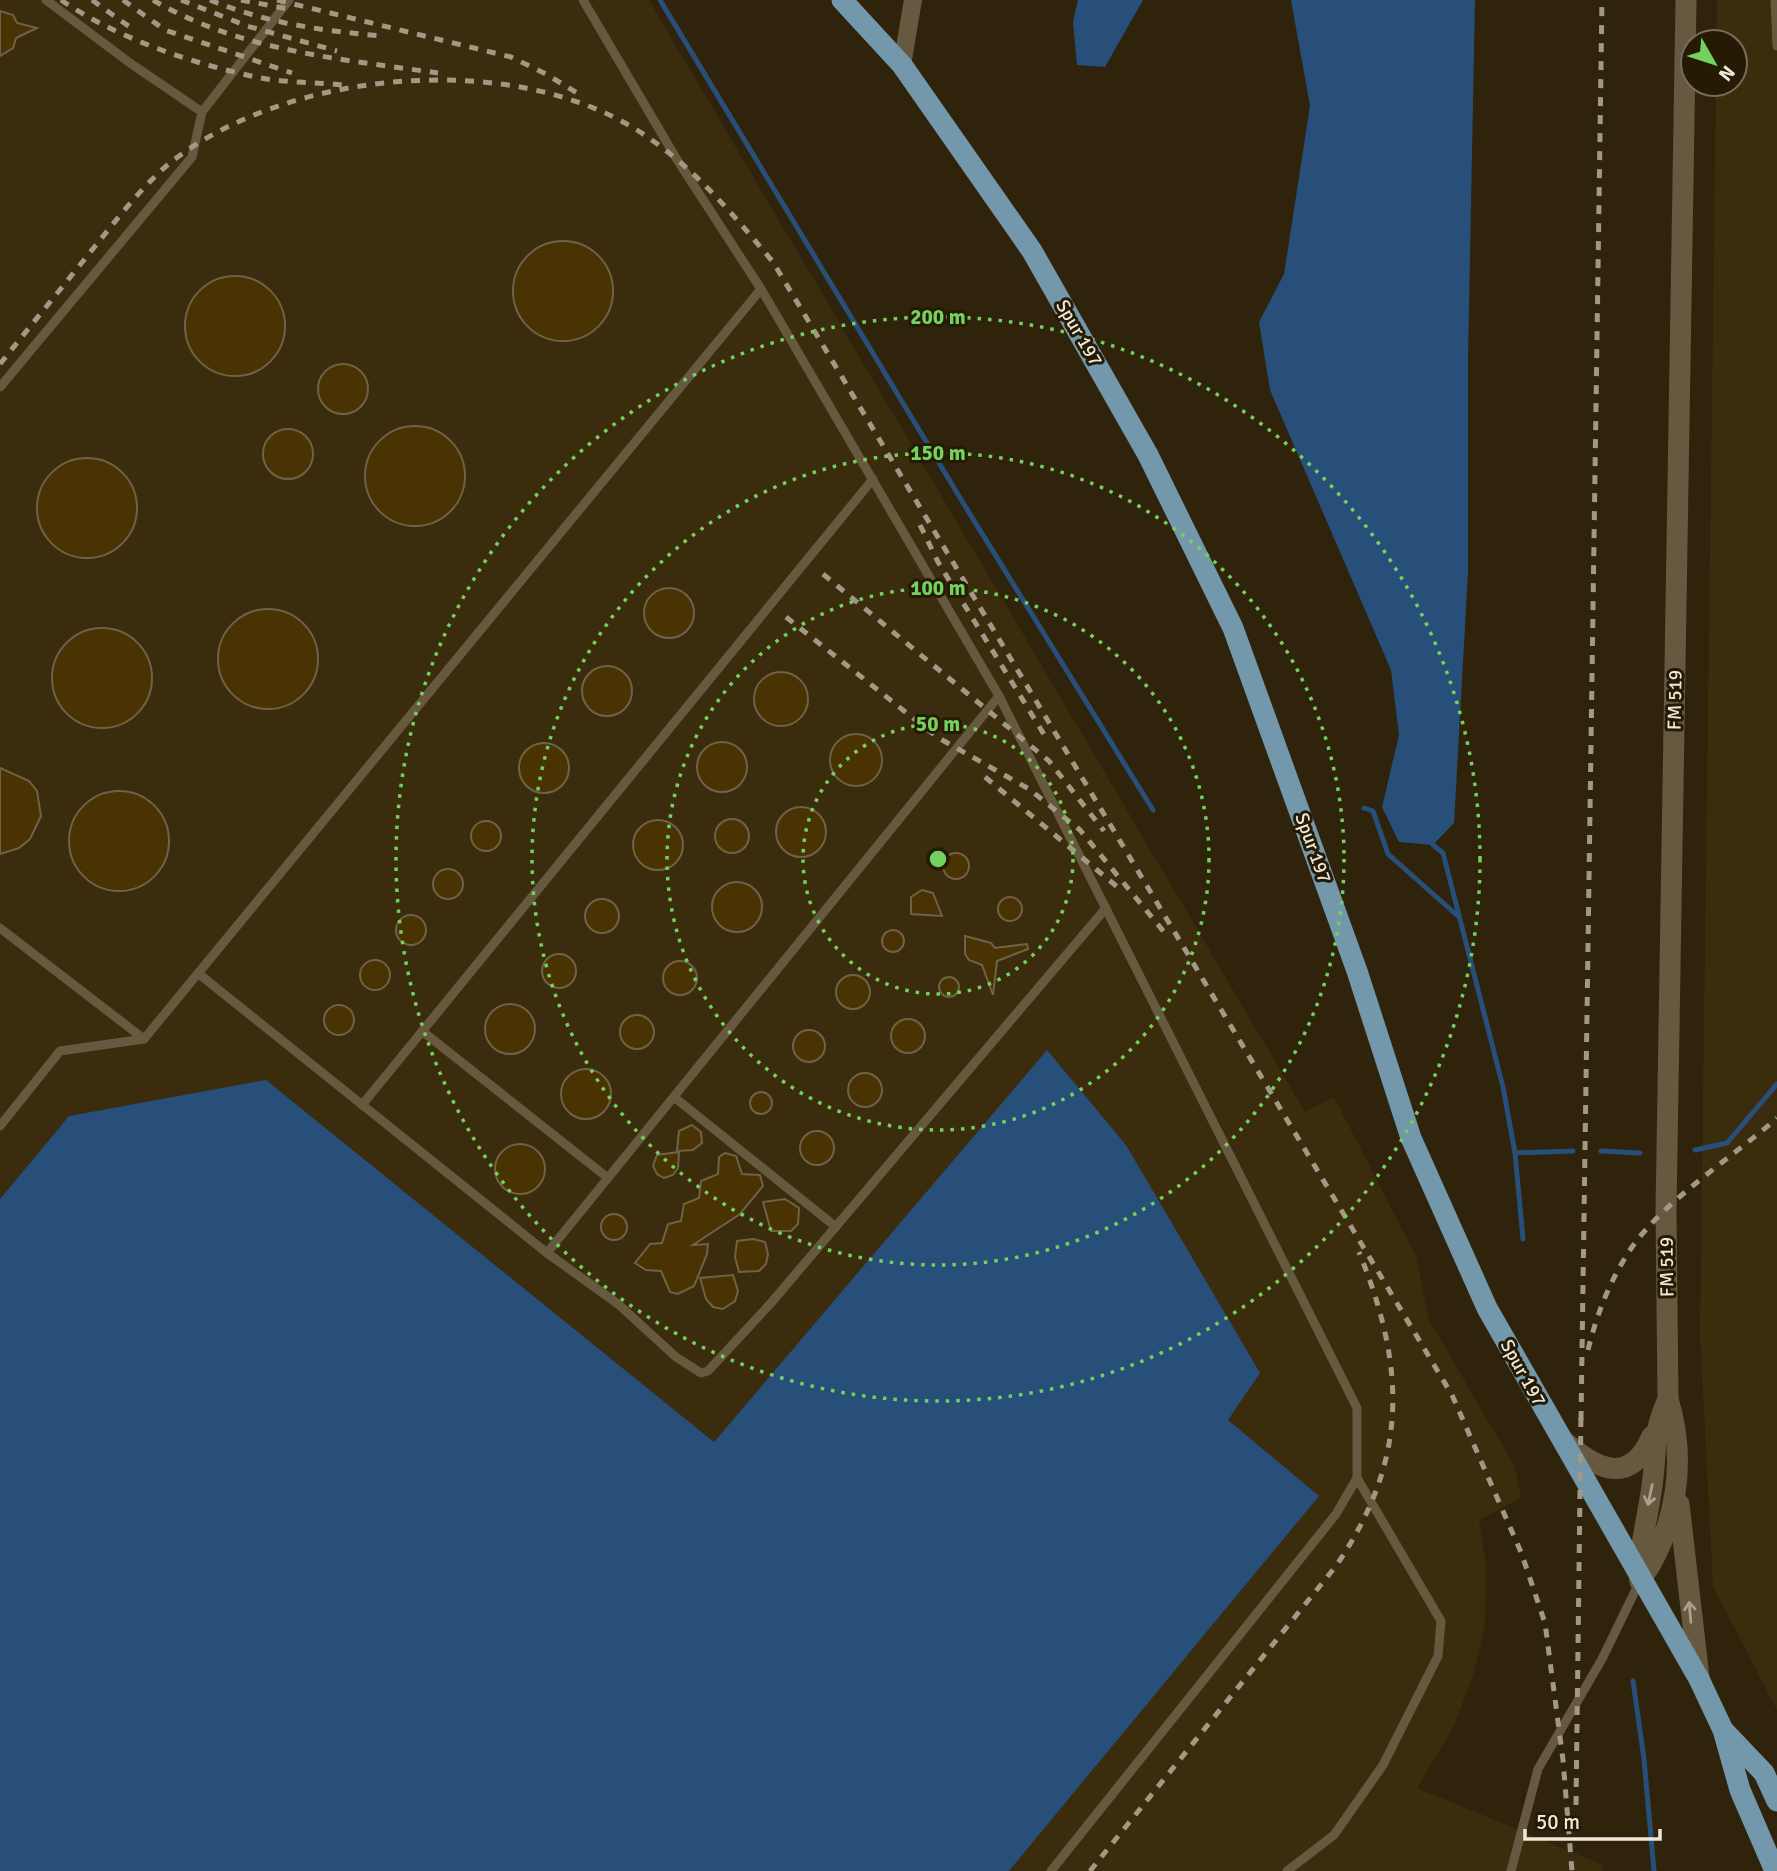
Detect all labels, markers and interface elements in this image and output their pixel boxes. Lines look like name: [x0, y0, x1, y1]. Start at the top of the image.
north arrow: [1679, 28, 1749, 98]
text: N: [1713, 60, 1740, 86]
street label: Spur 197: [1050, 295, 1108, 371]
text: 200 m: [910, 304, 966, 330]
text: 150 m: [910, 440, 966, 466]
text: 100 m: [910, 575, 966, 601]
street label: FM 519: [1662, 670, 1688, 730]
text: 50 m: [916, 711, 960, 737]
street label: Spur 197: [1289, 810, 1337, 886]
centre of rings: [926, 847, 950, 871]
street label: FM 519: [1654, 1237, 1680, 1297]
street label: Spur 197: [1495, 1335, 1551, 1411]
one-way arrow: [1642, 1483, 1656, 1506]
one-way arrow: [1683, 1601, 1696, 1624]
scale bar: [1525, 1798, 1660, 1842]
text: 50 m: [1536, 1809, 1580, 1835]

